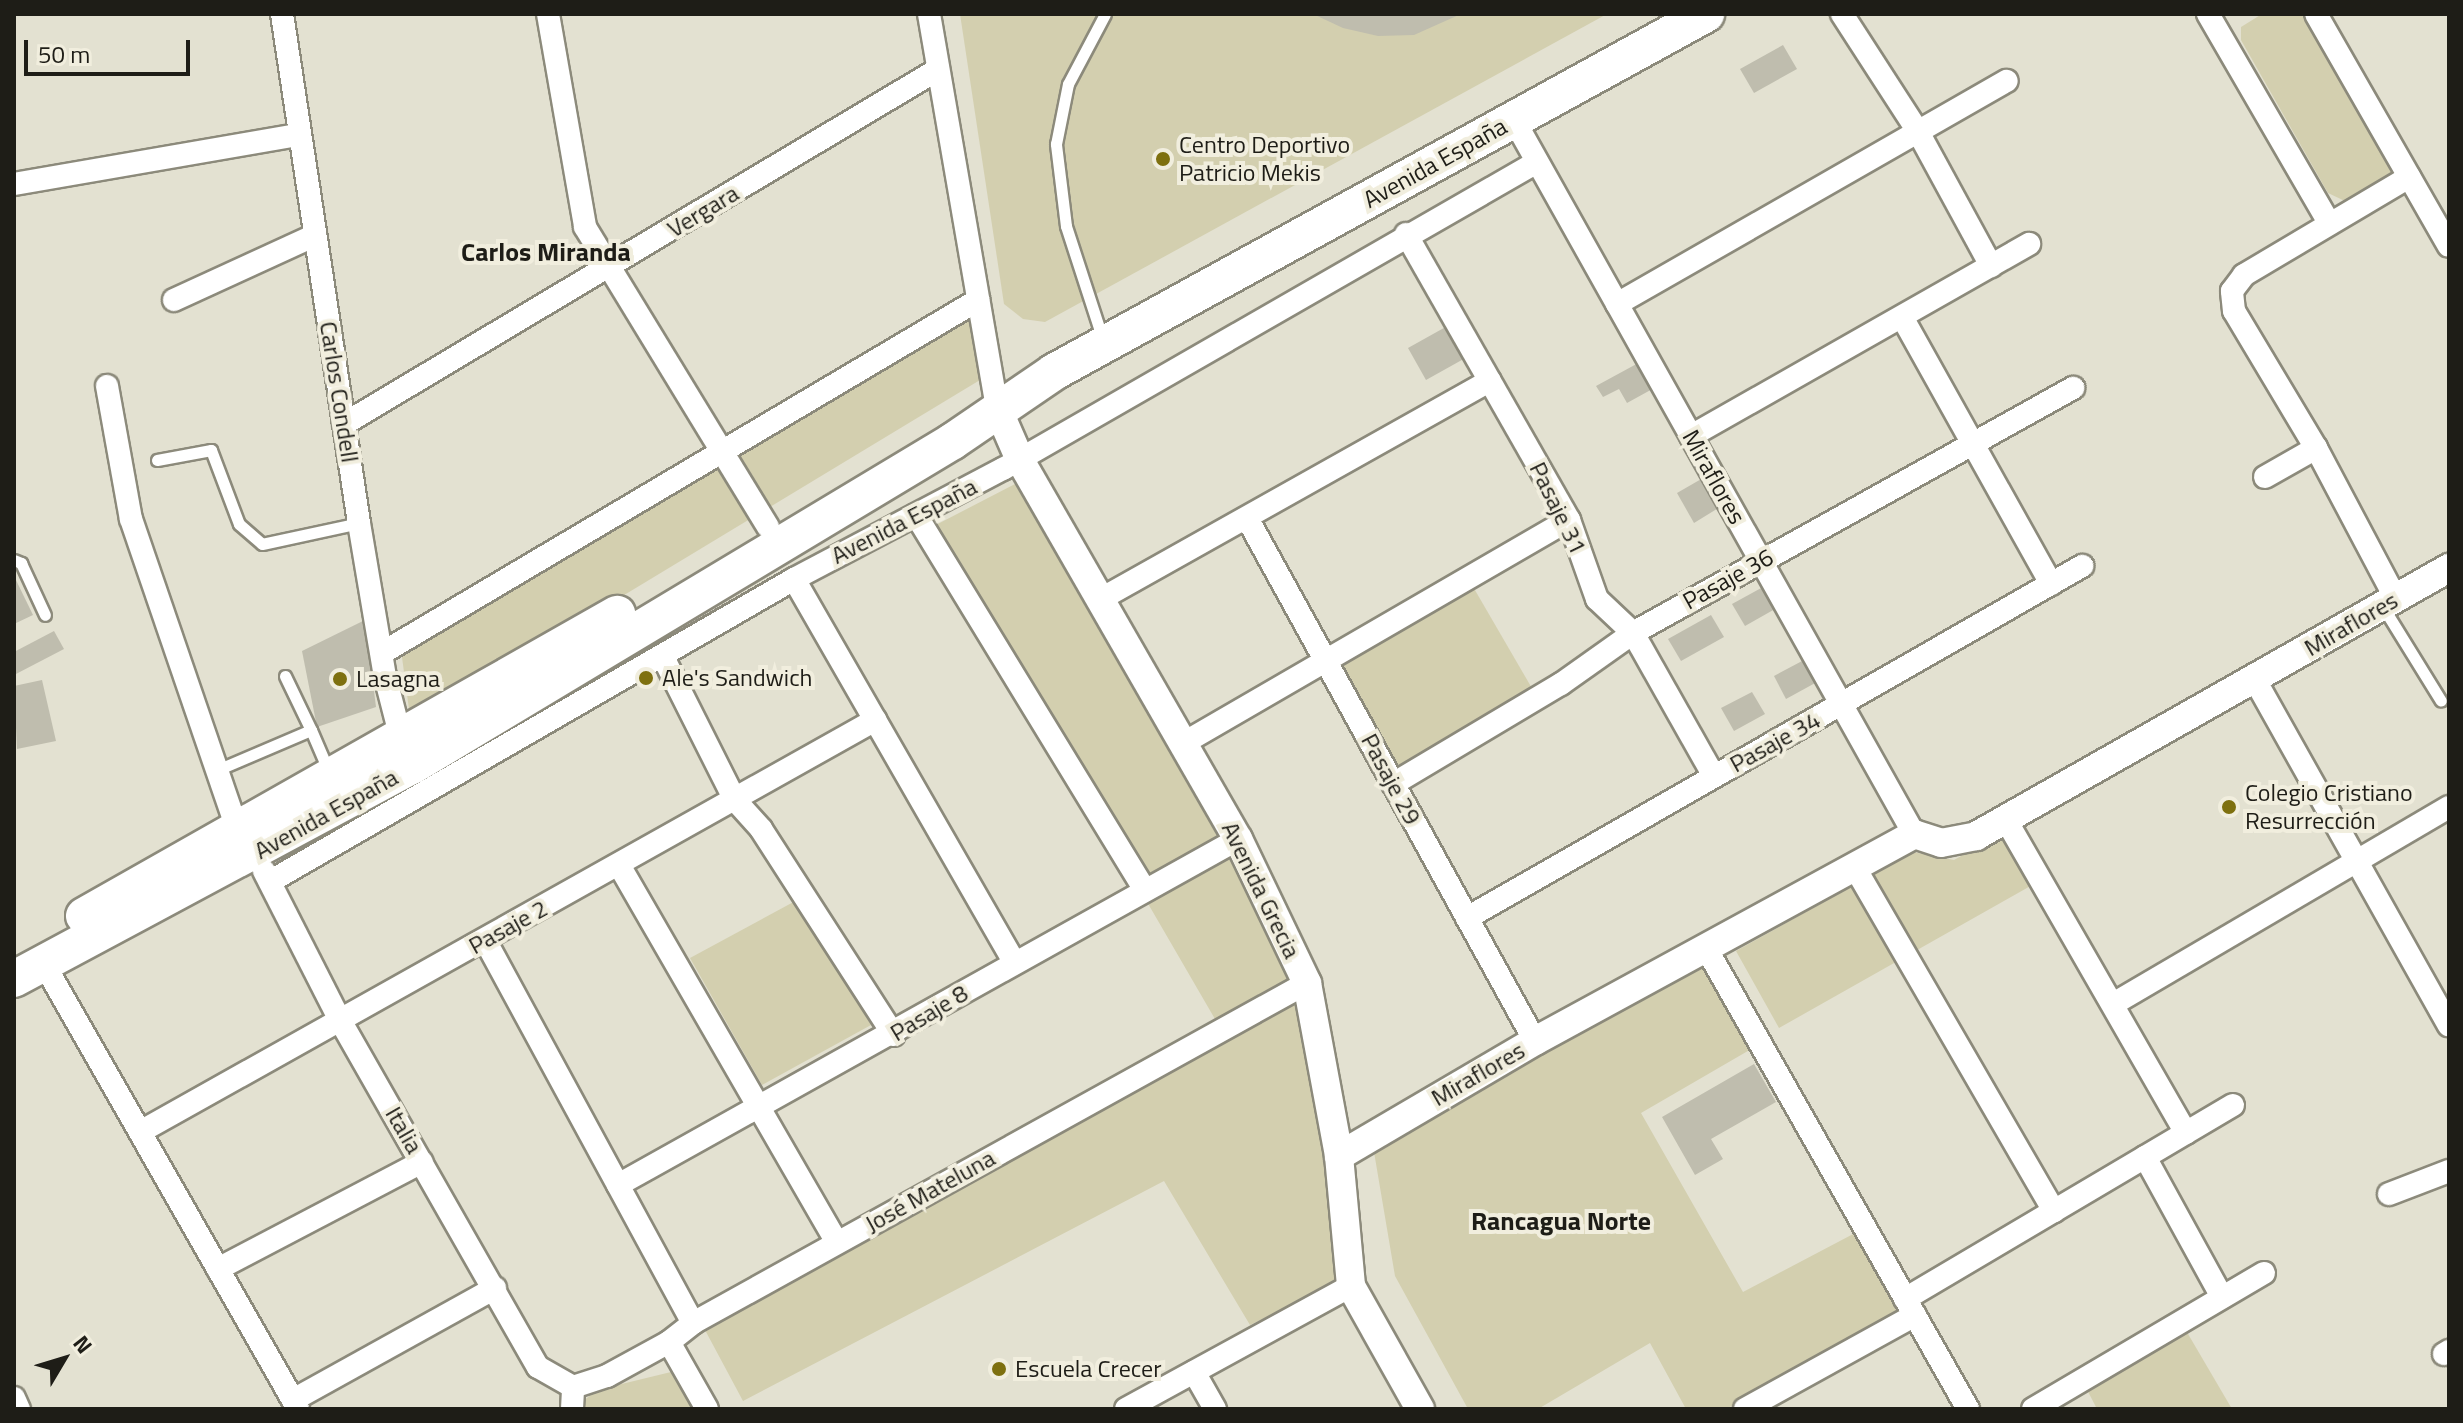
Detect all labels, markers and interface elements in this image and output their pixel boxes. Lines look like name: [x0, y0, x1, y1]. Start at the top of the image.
scale bar: [28, 24, 194, 74]
text: 50 m: [38, 36, 90, 72]
street label: Avenida España: [1358, 112, 1512, 214]
place label: Centro Deportivo Patricio Mekis: [1179, 131, 1350, 187]
marker: Centro Deportivo Patricio Mekis: [1154, 150, 1172, 168]
street label: Vergara: [662, 179, 744, 243]
district label: Carlos Miranda: [461, 236, 631, 268]
street label: Carlos Condell: [314, 319, 364, 465]
street label: Miraflores: [1676, 425, 1752, 529]
street label: Pasaje 31: [1523, 457, 1593, 559]
street label: Avenida España: [826, 472, 982, 570]
street label: Pasaje 36: [1678, 542, 1778, 616]
street label: Miraflores: [2299, 586, 2403, 662]
place label: Ale's Sandwich: [662, 664, 812, 692]
place label: Lasagna: [356, 665, 440, 693]
marker: Ale's Sandwich: [637, 669, 655, 687]
marker: Lasagna: [331, 670, 349, 688]
street label: Pasaje 34: [1725, 705, 1825, 779]
street label: Pasaje 29: [1355, 729, 1427, 829]
street label: Avenida España: [249, 763, 403, 865]
place label: Colegio Cristiano Resurrección: [2245, 779, 2413, 835]
marker: Colegio Cristiano Resurrección: [2220, 798, 2238, 816]
street label: Avenida Grecia: [1216, 817, 1306, 963]
street label: Pasaje 2: [464, 894, 552, 960]
street label: Pasaje 8: [885, 979, 973, 1047]
street label: Miraflores: [1426, 1036, 1530, 1112]
street label: Italia: [379, 1102, 429, 1158]
street label: José Mateluna: [860, 1144, 1000, 1238]
district label: Rancagua Norte: [1471, 1205, 1651, 1237]
north arrow: [24, 1319, 104, 1399]
text: N: [65, 1328, 101, 1361]
place label: Escuela Crecer: [1015, 1355, 1161, 1383]
marker: Escuela Crecer: [990, 1360, 1008, 1378]

